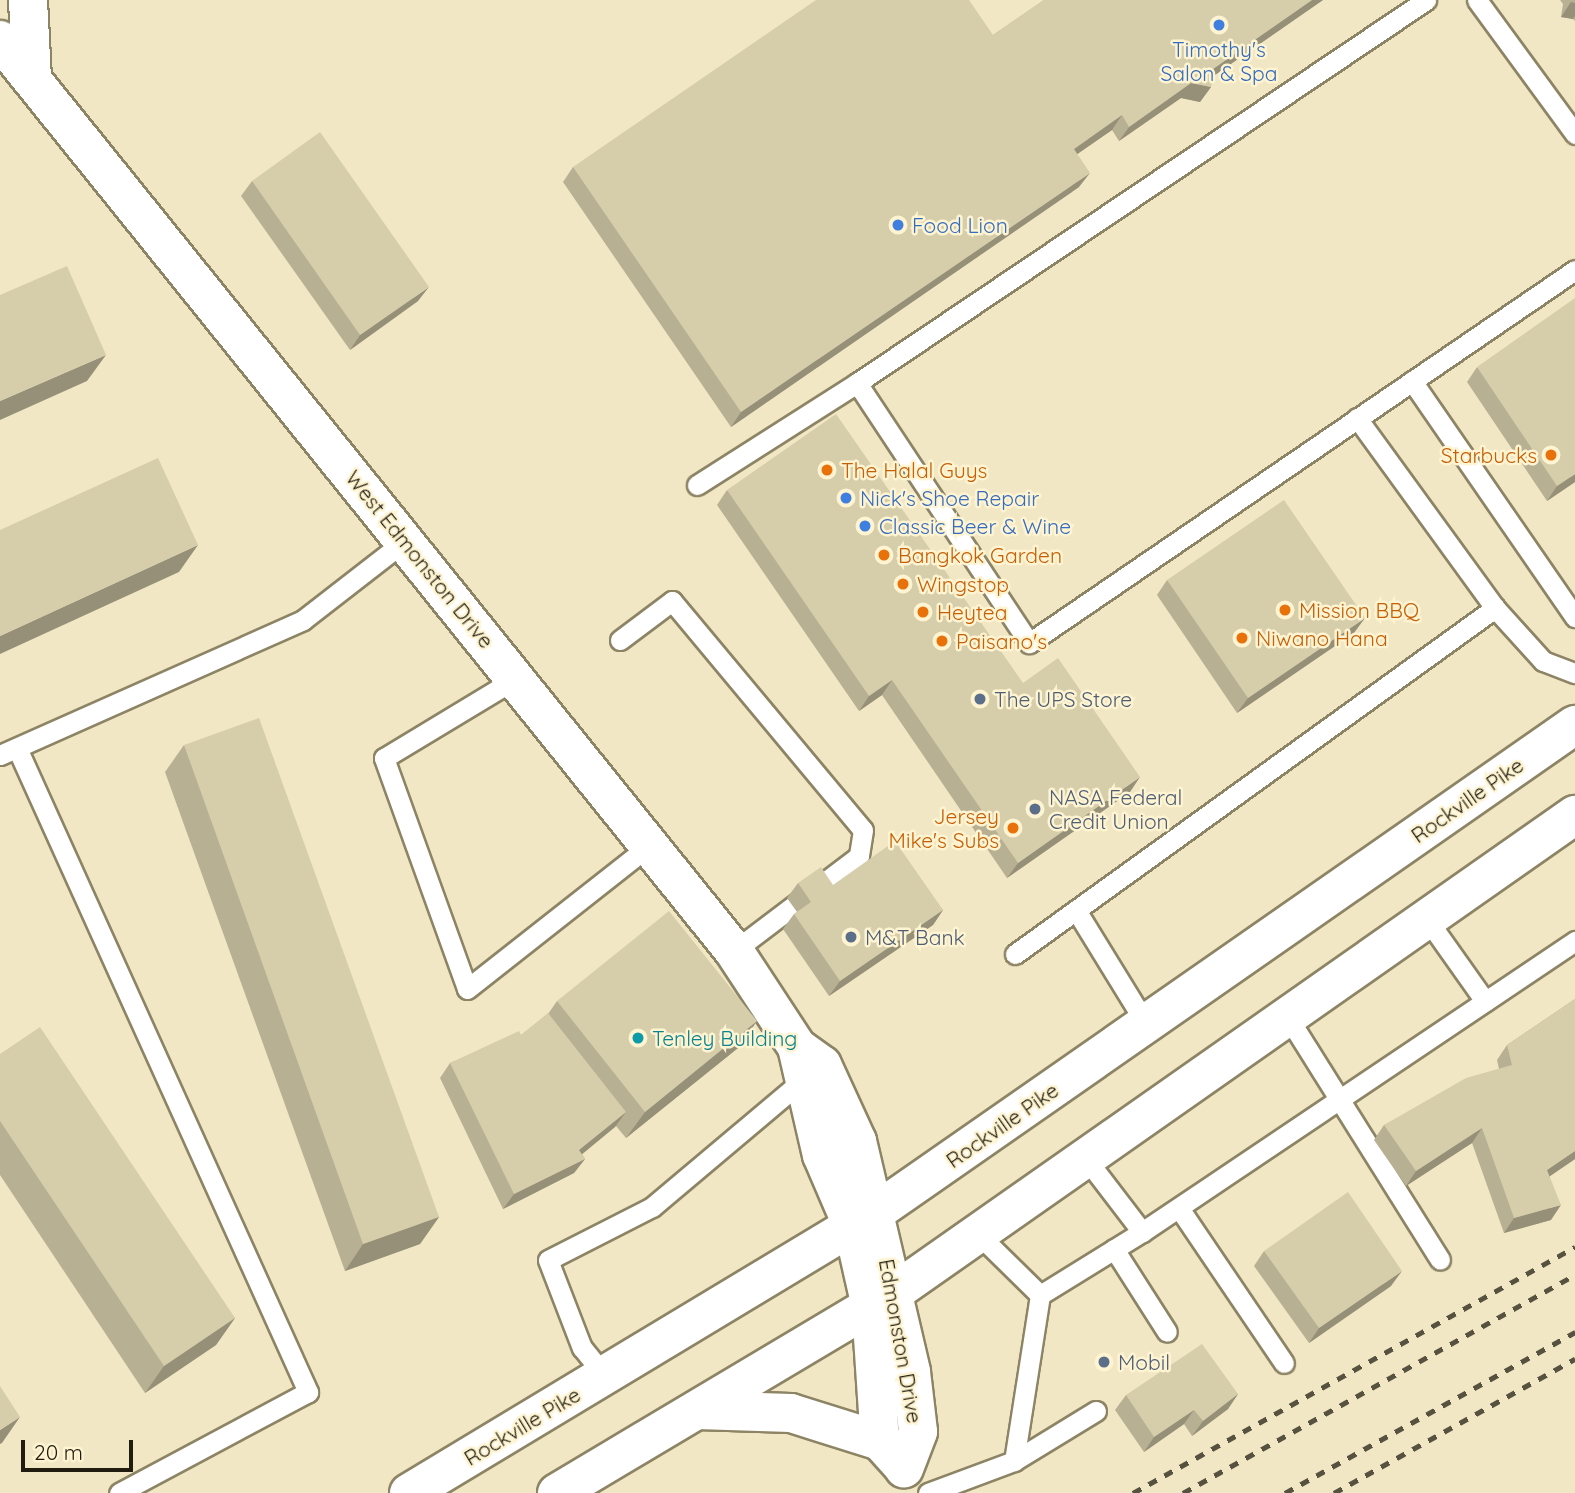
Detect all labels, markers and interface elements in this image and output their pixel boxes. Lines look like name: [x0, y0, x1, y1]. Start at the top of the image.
marker: Timothy's Salon & Spa: [1211, 17, 1227, 33]
place label: Timothy's Salon & Spa: [1161, 36, 1277, 86]
place label: Food Lion: [912, 212, 1008, 238]
marker: Food Lion: [890, 217, 906, 233]
place label: Starbucks: [1441, 442, 1537, 468]
marker: Starbucks: [1543, 447, 1559, 463]
place label: The Halal Guys: [841, 457, 987, 483]
marker: The Halal Guys: [819, 462, 835, 478]
street label: West Edmonston Drive: [341, 465, 499, 653]
place label: Nick's Shoe Repair: [860, 485, 1039, 511]
marker: Nick's Shoe Repair: [838, 490, 854, 506]
place label: Classic Beer & Wine: [879, 513, 1071, 539]
marker: Classic Beer & Wine: [857, 518, 873, 534]
place label: Bangkok Garden: [898, 542, 1062, 568]
marker: Bangkok Garden: [876, 547, 892, 563]
place label: Wingstop: [917, 571, 1009, 597]
marker: Wingstop: [895, 576, 911, 592]
place label: Mission BBQ: [1299, 597, 1419, 623]
place label: Heytea: [937, 599, 1007, 625]
marker: Mission BBQ: [1277, 602, 1293, 618]
marker: Heytea: [915, 604, 931, 620]
place label: Niwano Hana: [1256, 625, 1388, 651]
place label: Paisano's: [956, 628, 1047, 654]
marker: Niwano Hana: [1234, 630, 1250, 646]
marker: Paisano's: [934, 633, 950, 649]
place label: The UPS Store: [994, 686, 1132, 712]
marker: The UPS Store: [972, 691, 988, 707]
street label: Rockville Pike: [1406, 752, 1528, 848]
place label: NASA Federal Credit Union: [1049, 784, 1182, 834]
marker: NASA Federal Credit Union: [1027, 801, 1043, 817]
place label: Jersey Mike's Subs: [889, 803, 999, 853]
marker: Jersey Mike's Subs: [1005, 820, 1021, 836]
place label: M&T Bank: [865, 924, 965, 950]
marker: M&T Bank: [843, 929, 859, 945]
place label: Tenley Building: [652, 1025, 797, 1051]
marker: Tenley Building: [630, 1030, 646, 1046]
street label: Rockville Pike: [941, 1077, 1063, 1173]
street label: Edmonston Drive: [874, 1257, 928, 1425]
place label: Mobil: [1118, 1349, 1170, 1375]
marker: Mobil: [1096, 1354, 1112, 1370]
street label: Rockville Pike: [459, 1381, 585, 1471]
scale bar: [24, 1426, 136, 1470]
text: 20 m: [34, 1439, 83, 1465]

